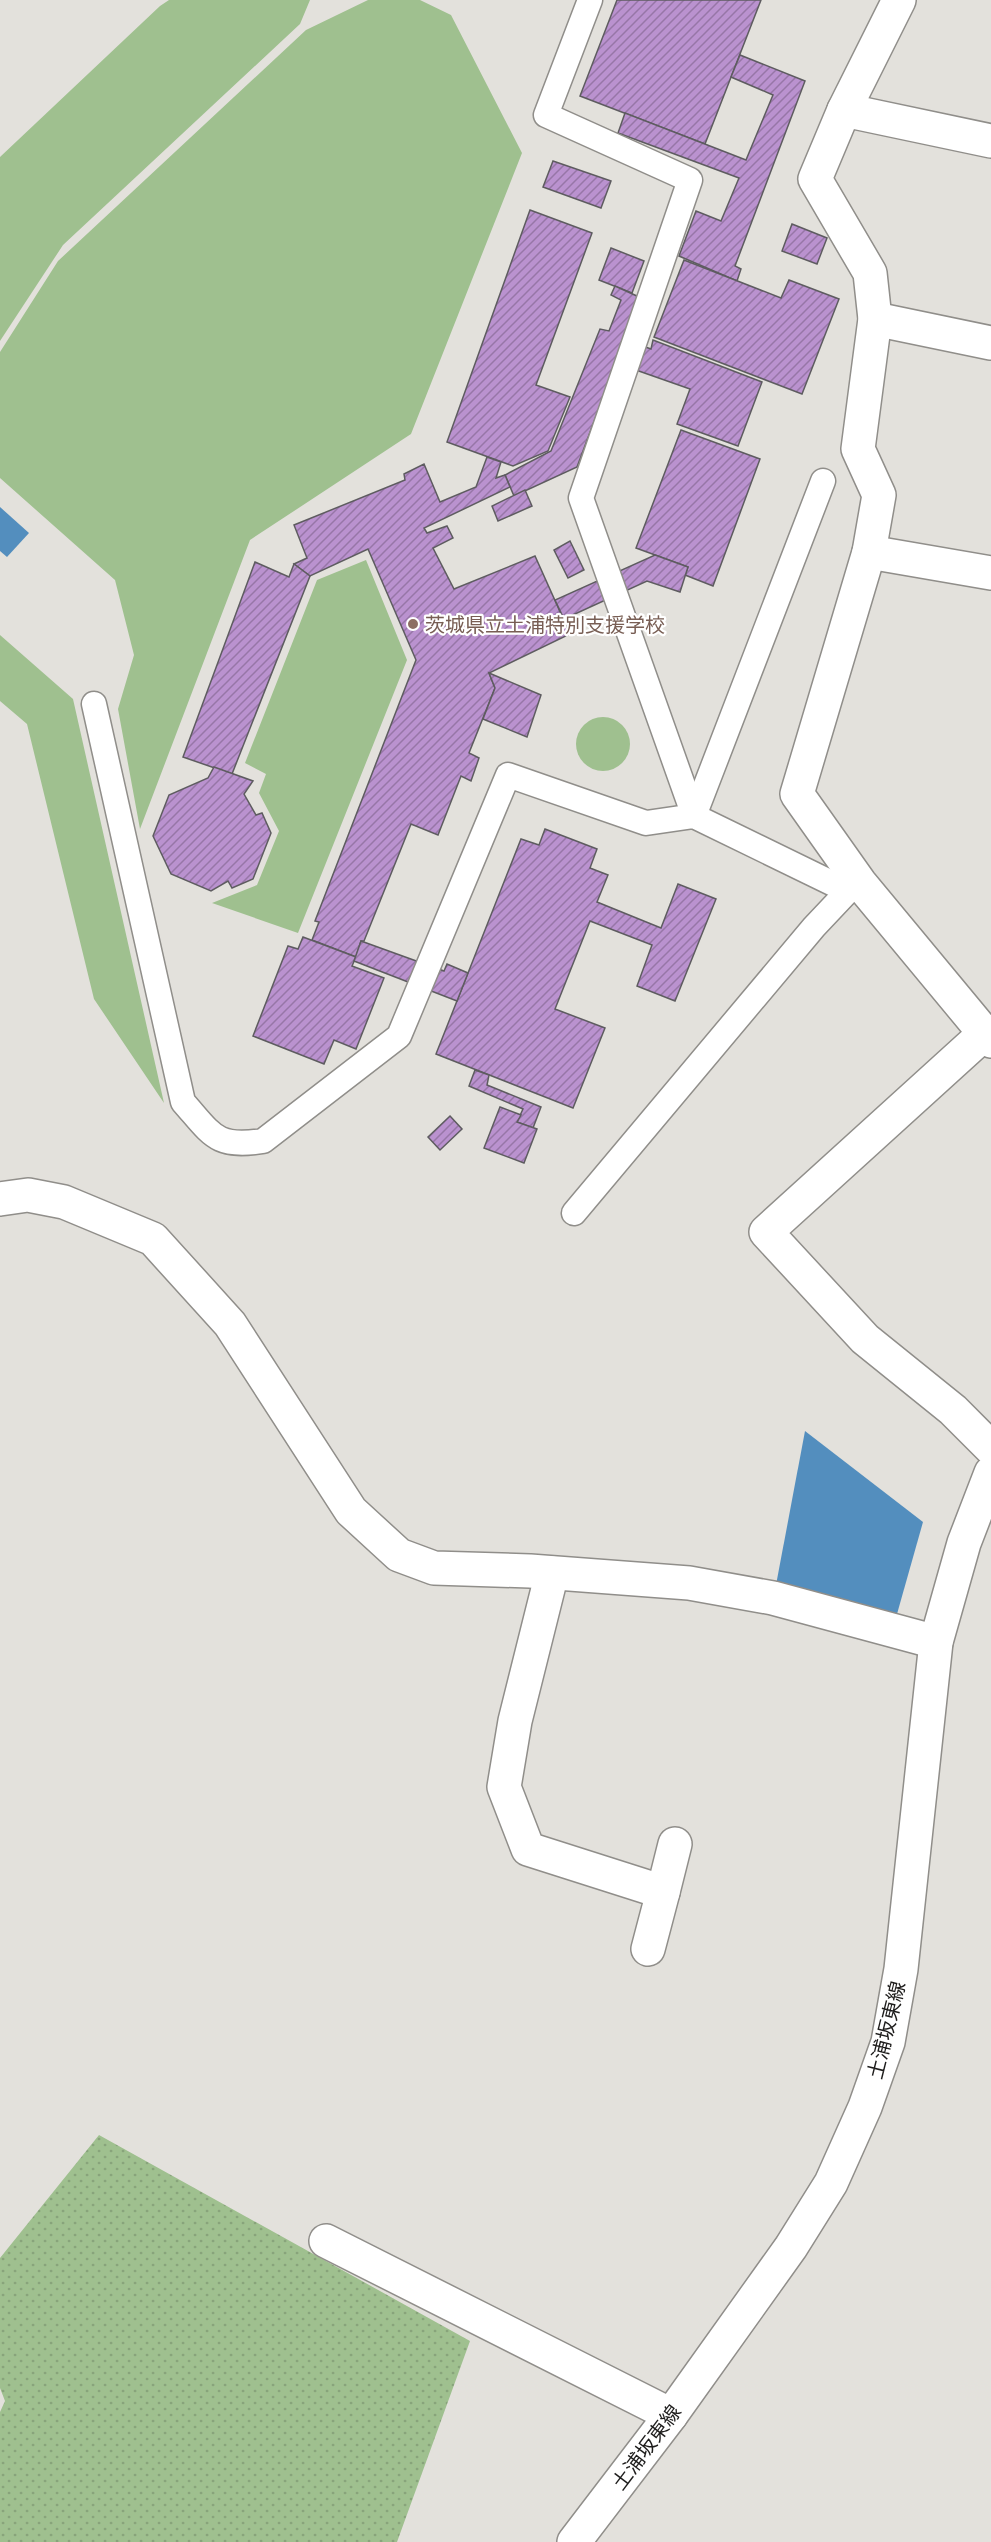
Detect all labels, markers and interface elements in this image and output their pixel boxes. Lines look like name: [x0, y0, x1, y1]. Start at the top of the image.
place label: 茨城県立土浦特別支援学校: [425, 611, 665, 638]
marker: 茨城県立土浦特別支援学校: [406, 617, 420, 631]
street label: 土浦坂東線: [861, 1978, 911, 2082]
street label: 土浦坂東線: [605, 2399, 687, 2495]

